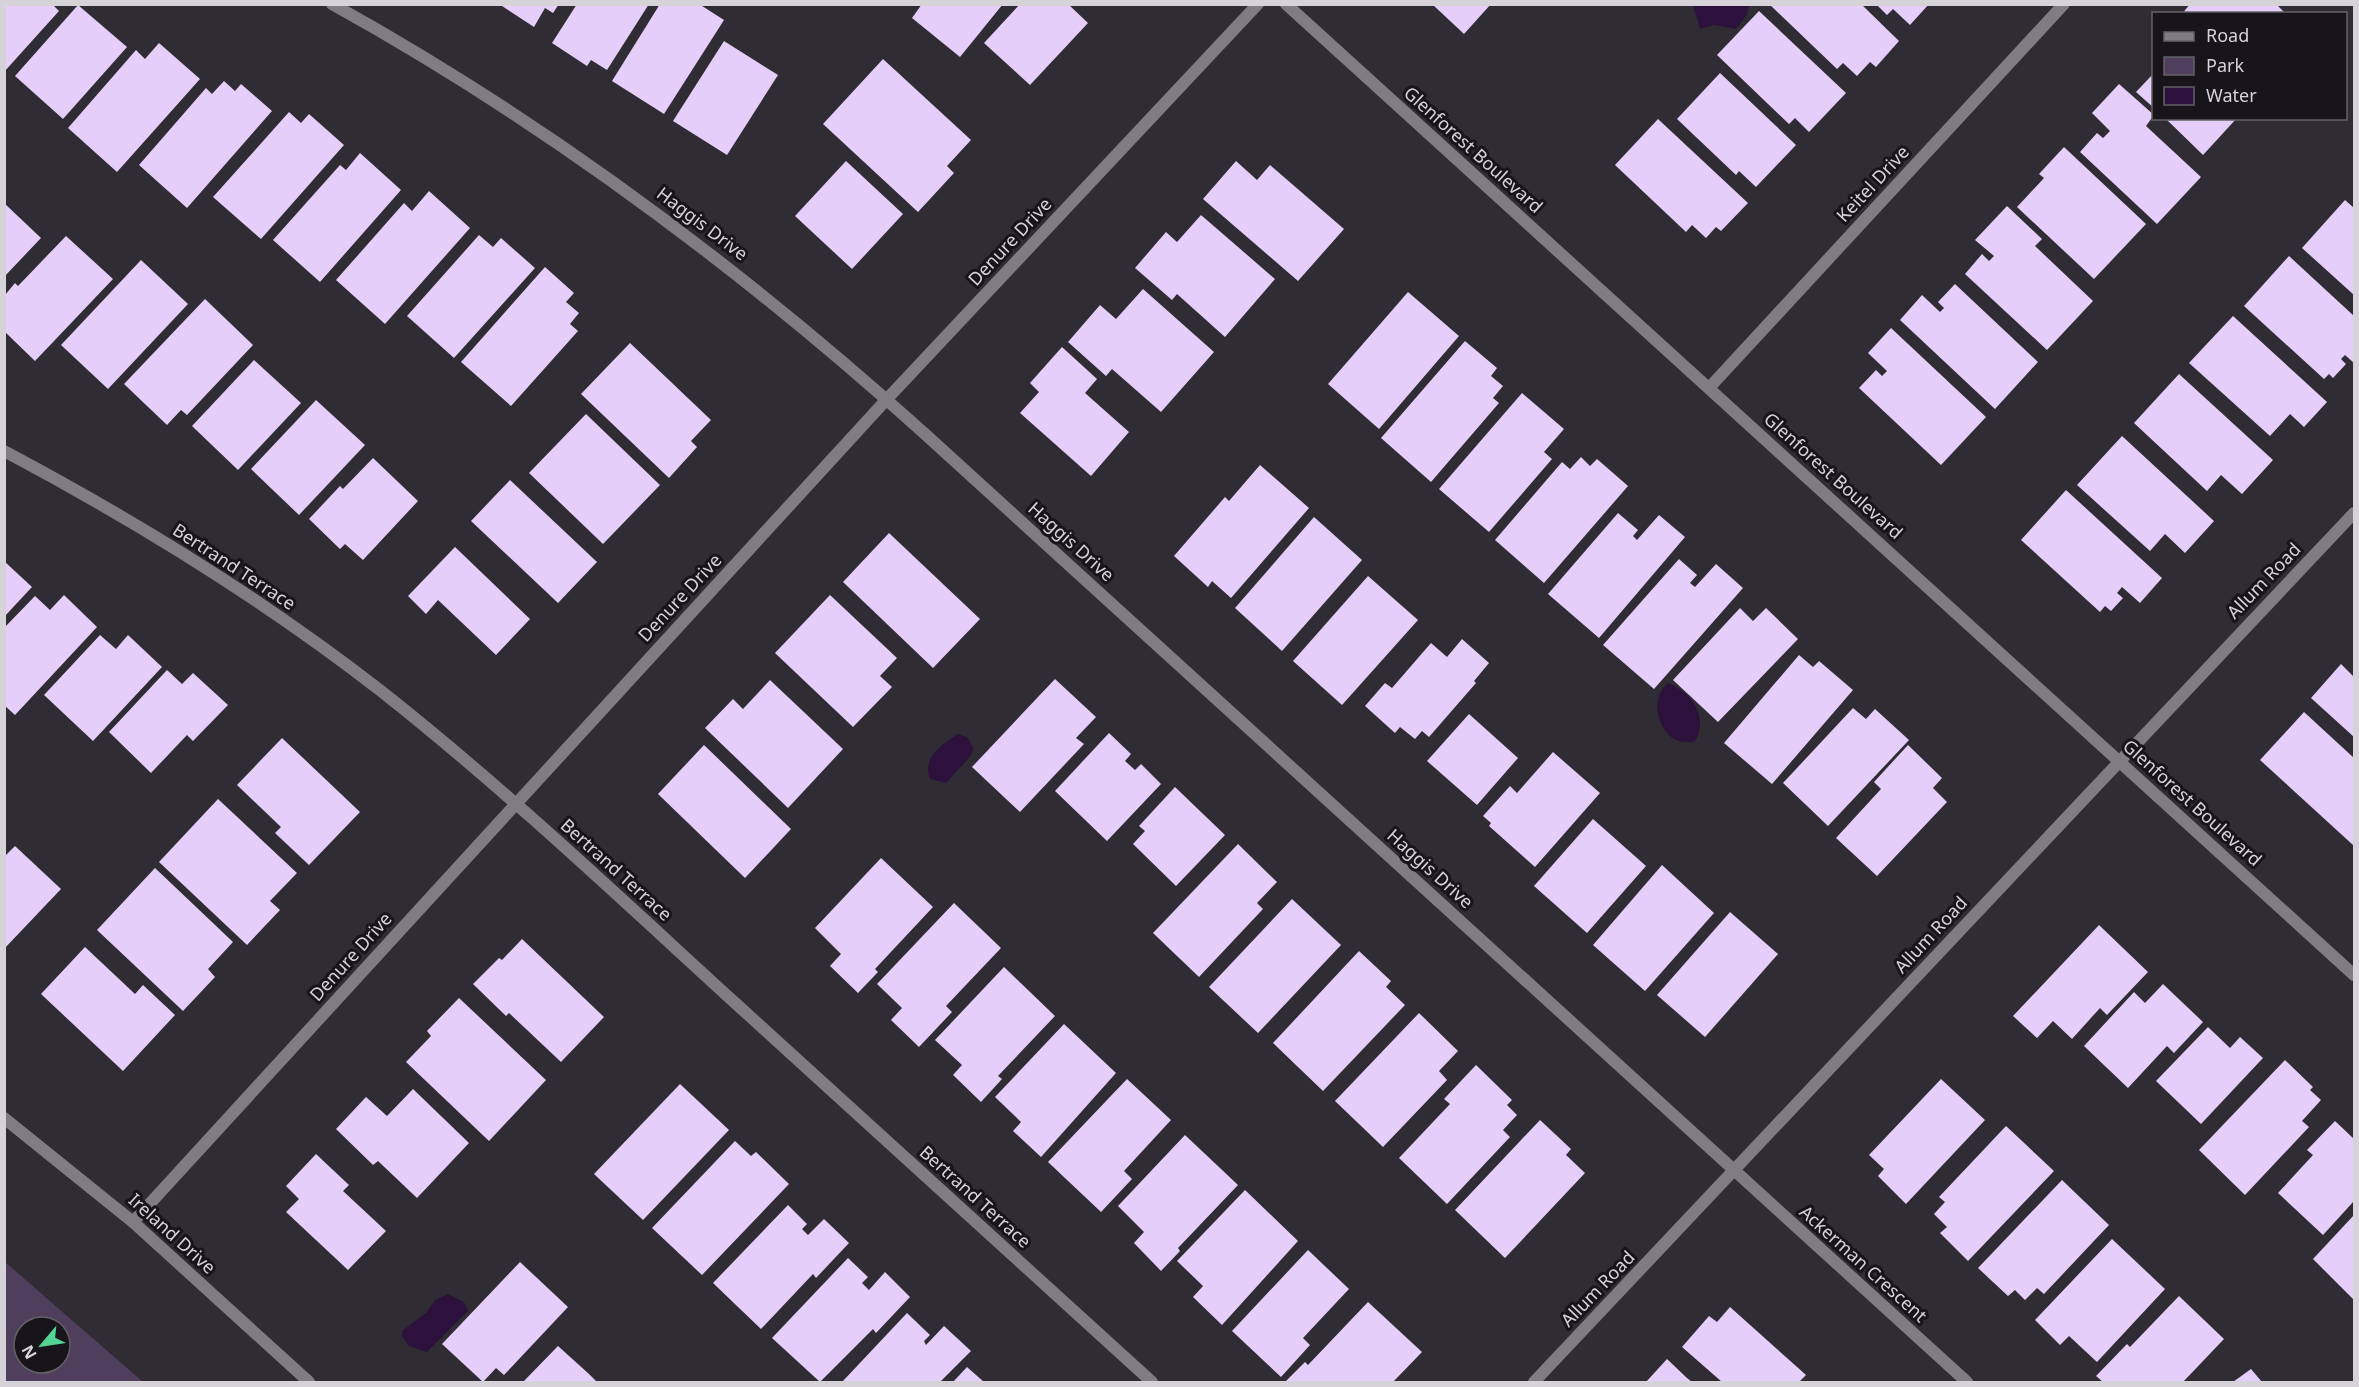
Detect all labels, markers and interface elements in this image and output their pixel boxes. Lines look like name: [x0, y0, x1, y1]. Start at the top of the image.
legend: [2152, 12, 2347, 120]
text: Road: [2206, 23, 2249, 47]
text: Park: [2206, 53, 2244, 77]
street label: Glenforest Boulevard: [1399, 81, 1548, 218]
text: Water: [2206, 83, 2257, 107]
street label: Keitel Drive: [1831, 140, 1914, 227]
street label: Haggis Drive: [652, 181, 753, 265]
street label: Denure Drive: [962, 192, 1056, 290]
street label: Glenforest Boulevard: [1759, 407, 1908, 544]
street label: Haggis Drive: [1023, 496, 1120, 586]
street label: Bertrand Terrace: [168, 517, 301, 615]
street label: Allum Road: [2221, 537, 2305, 623]
street label: Denure Drive: [632, 548, 726, 646]
street label: Glenforest Boulevard: [2118, 734, 2267, 871]
street label: Bertrand Terrace: [556, 813, 678, 926]
street label: Haggis Drive: [1382, 823, 1479, 913]
street label: Allum Road: [1889, 891, 1972, 978]
street label: Denure Drive: [304, 907, 397, 1006]
street label: Bertrand Terrace: [915, 1140, 1037, 1253]
street label: Ireland Drive: [124, 1188, 221, 1279]
street label: Ackerman Crescent: [1795, 1200, 1933, 1327]
street label: Allum Road: [1555, 1245, 1639, 1331]
north arrow: [12, 1315, 72, 1375]
text: N: [16, 1341, 42, 1363]

